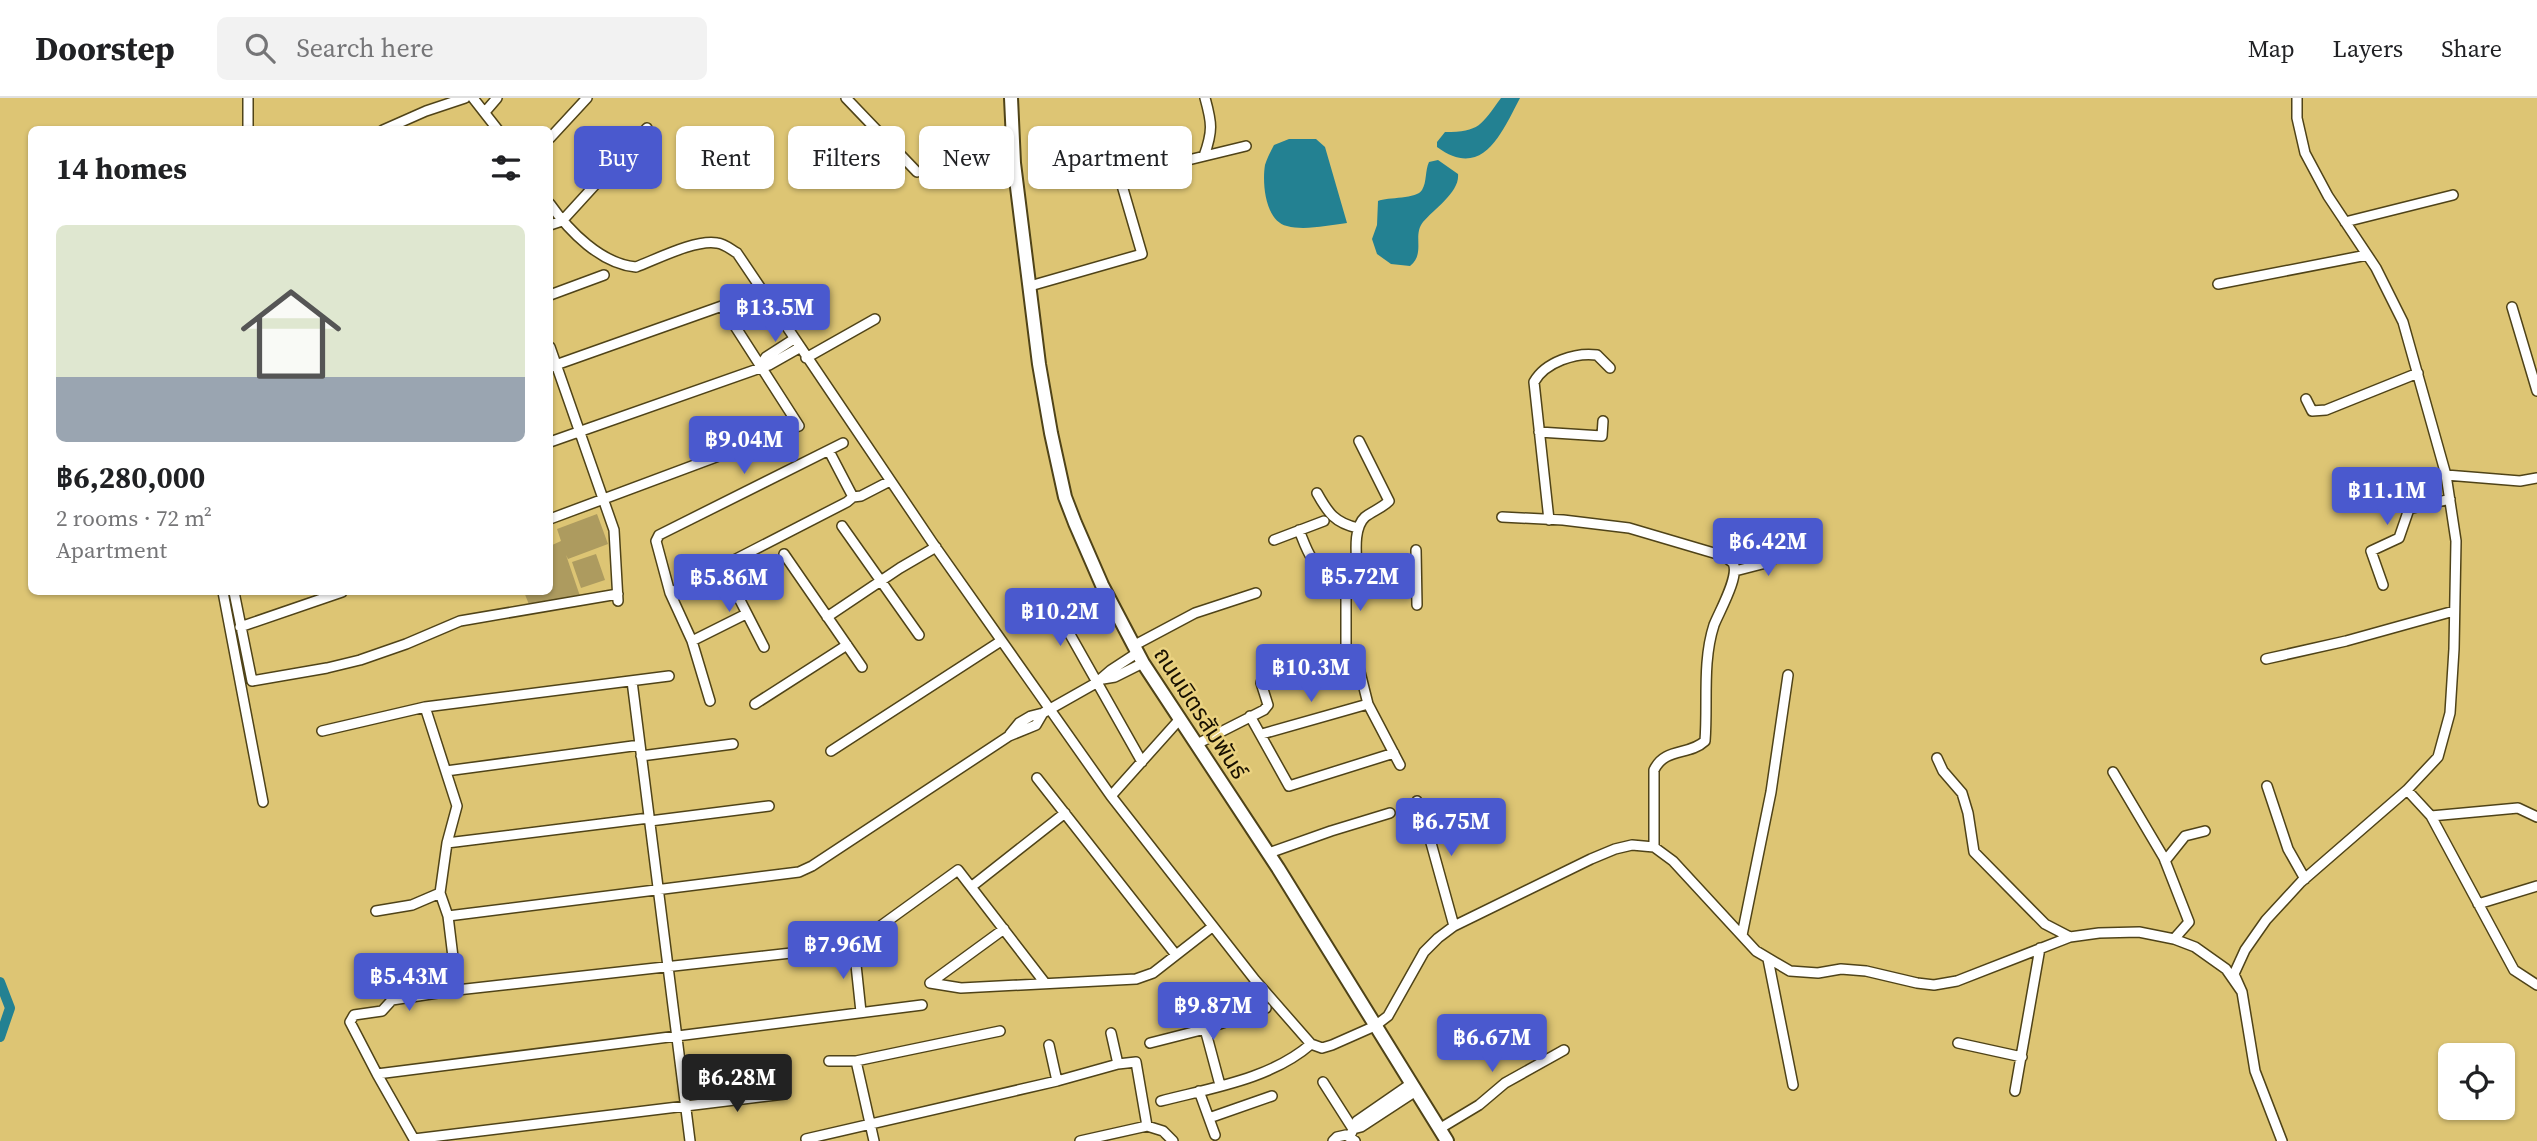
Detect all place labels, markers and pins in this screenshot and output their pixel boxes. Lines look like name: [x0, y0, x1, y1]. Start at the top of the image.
pin: ฿13.5M: [718, 285, 832, 344]
pin: ฿9.04M: [687, 416, 801, 476]
pin: ฿11.1M: [2330, 468, 2444, 527]
pin: ฿6.42M: [1711, 518, 1825, 578]
pin: ฿5.86M: [672, 554, 786, 614]
pin: ฿5.72M: [1303, 554, 1417, 613]
pin: ฿10.2M: [1003, 588, 1117, 648]
pin: ฿10.3M: [1254, 644, 1368, 704]
pin: ฿6.75M: [1394, 798, 1508, 858]
pin: ฿7.96M: [786, 922, 900, 981]
pin: ฿5.43M: [352, 954, 466, 1013]
pin: ฿9.87M: [1156, 982, 1270, 1042]
pin: ฿6.67M: [1435, 1014, 1549, 1074]
pin: ฿6.28M: [680, 1054, 794, 1114]

